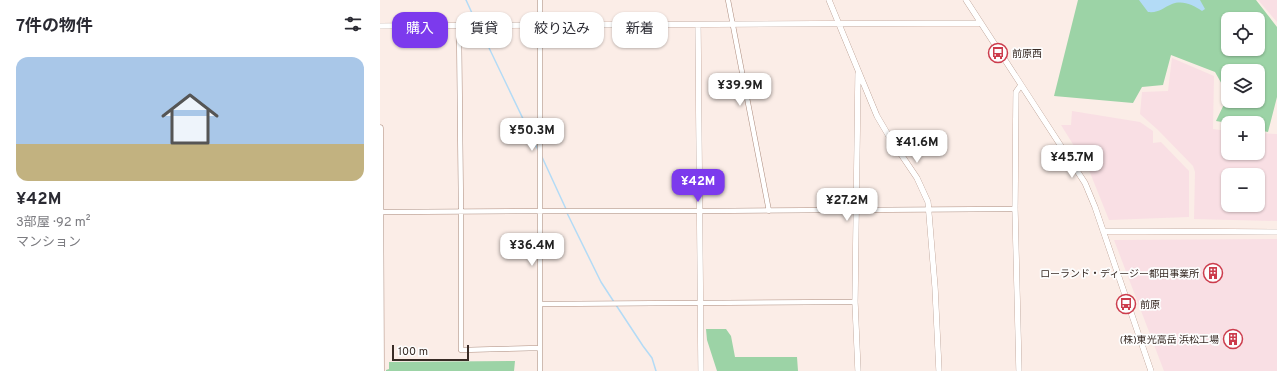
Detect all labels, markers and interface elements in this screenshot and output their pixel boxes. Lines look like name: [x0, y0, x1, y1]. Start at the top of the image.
chip: 購入: [392, 12, 448, 48]
chip: 賃貸: [456, 12, 512, 48]
chip: 絞り込み: [520, 12, 604, 48]
chip: 新着: [612, 12, 668, 48]
map controls: [1221, 12, 1265, 212]
button: locate: [1221, 12, 1265, 56]
icon: filters: [342, 13, 364, 35]
text: 7件の物件: [16, 16, 93, 38]
bus stop icon: 前原西: [987, 42, 1009, 64]
place label: 前原西: [1012, 48, 1042, 61]
button: layers: [1221, 64, 1265, 108]
pin: ¥39.9M: [707, 73, 773, 107]
text: ¥39.9M: [717, 78, 763, 94]
icon: home: [154, 83, 226, 155]
button: +: [1221, 116, 1265, 160]
pin: ¥50.3M: [499, 118, 565, 152]
text: ¥50.3M: [509, 123, 555, 139]
pin: ¥41.6M: [884, 130, 950, 164]
text: ¥41.6M: [895, 135, 939, 151]
pin: ¥45.7M: [1039, 145, 1105, 179]
text: ¥45.7M: [1050, 150, 1094, 166]
button: −: [1221, 168, 1265, 212]
pin: ¥42M: [674, 169, 722, 203]
text: ¥42M: [681, 174, 715, 190]
pin: ¥27.2M: [814, 188, 880, 222]
text: ¥42M: [16, 189, 61, 211]
text: ¥27.2M: [826, 193, 868, 209]
text: 3部屋 · 92 m²: [16, 215, 90, 231]
pin: ¥36.4M: [499, 233, 565, 267]
text: マンション: [16, 235, 81, 251]
text: ¥36.4M: [509, 238, 555, 254]
building icon: ローランド・ディージー都田事業所: [1202, 262, 1224, 284]
place label: ローランド・ディージー都田事業所: [1040, 268, 1199, 281]
bus stop icon: 前原: [1115, 293, 1137, 315]
place label: 前原: [1140, 299, 1160, 312]
building icon: (株)東光高岳 浜松工場: [1222, 328, 1244, 350]
place label: (株)東光高岳 浜松工場: [1120, 334, 1219, 347]
scale bar: [392, 343, 469, 362]
text: 100 m: [398, 345, 428, 359]

